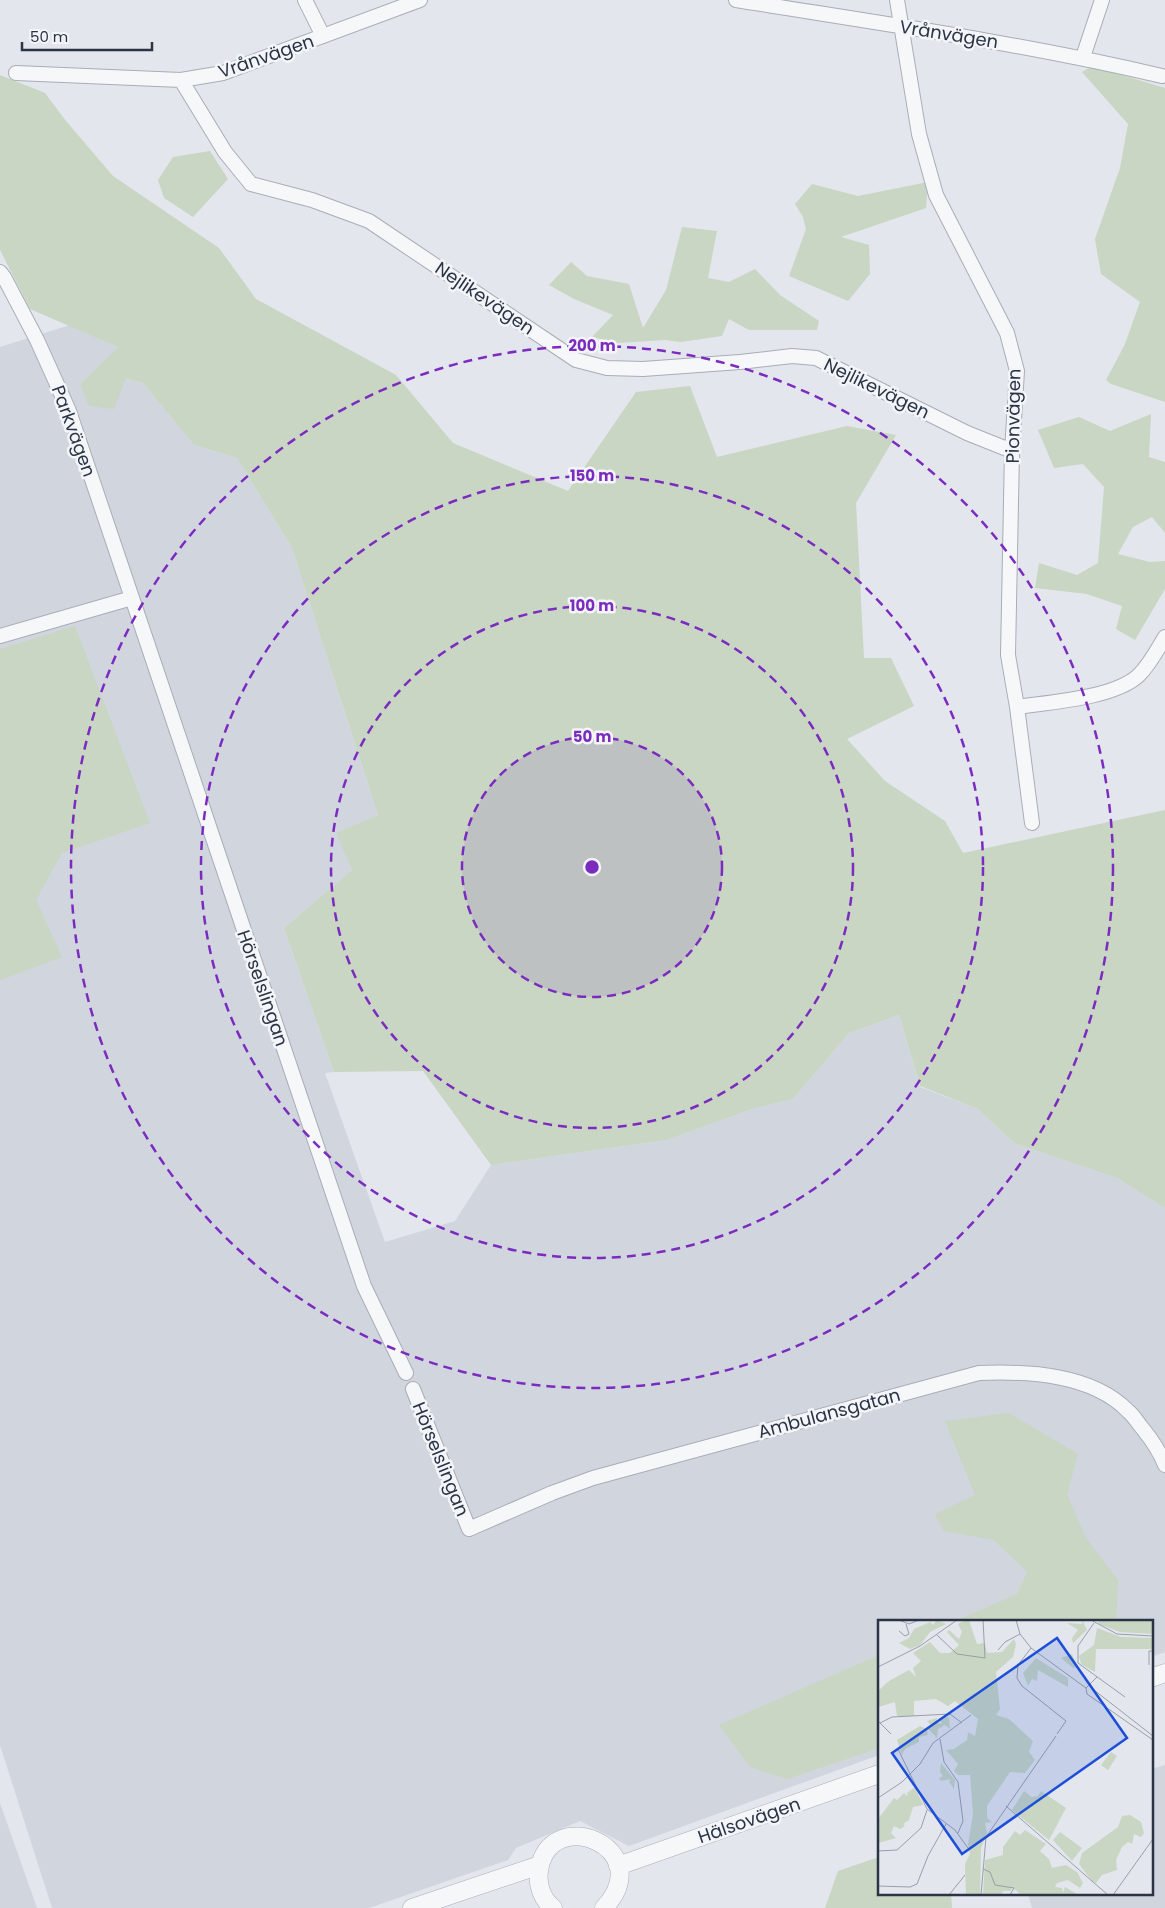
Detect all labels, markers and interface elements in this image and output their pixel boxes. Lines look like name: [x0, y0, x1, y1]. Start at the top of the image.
street label: Vrånvägen: [898, 14, 1000, 54]
scale bar: [22, 20, 152, 52]
text: 50 m: [30, 26, 68, 47]
street label: Vrånvägen: [215, 28, 317, 84]
street label: Nejlikevägen: [430, 256, 540, 340]
text: 200 m: [568, 335, 616, 356]
street label: Nejlikevägen: [820, 352, 934, 424]
street label: Pionvägen: [1000, 368, 1026, 464]
street label: Parkvägen: [46, 382, 102, 480]
text: 150 m: [570, 465, 614, 486]
text: 100 m: [570, 595, 614, 616]
text: 50 m: [573, 726, 611, 747]
centre of rings: [583, 858, 601, 876]
street label: Hörselslingan: [231, 927, 295, 1049]
street label: Ambulansgatan: [755, 1382, 903, 1444]
street label: Hörselslingan: [407, 1398, 475, 1520]
inset map: [878, 1620, 1152, 1896]
street label: Hälsovägen: [694, 1791, 804, 1849]

